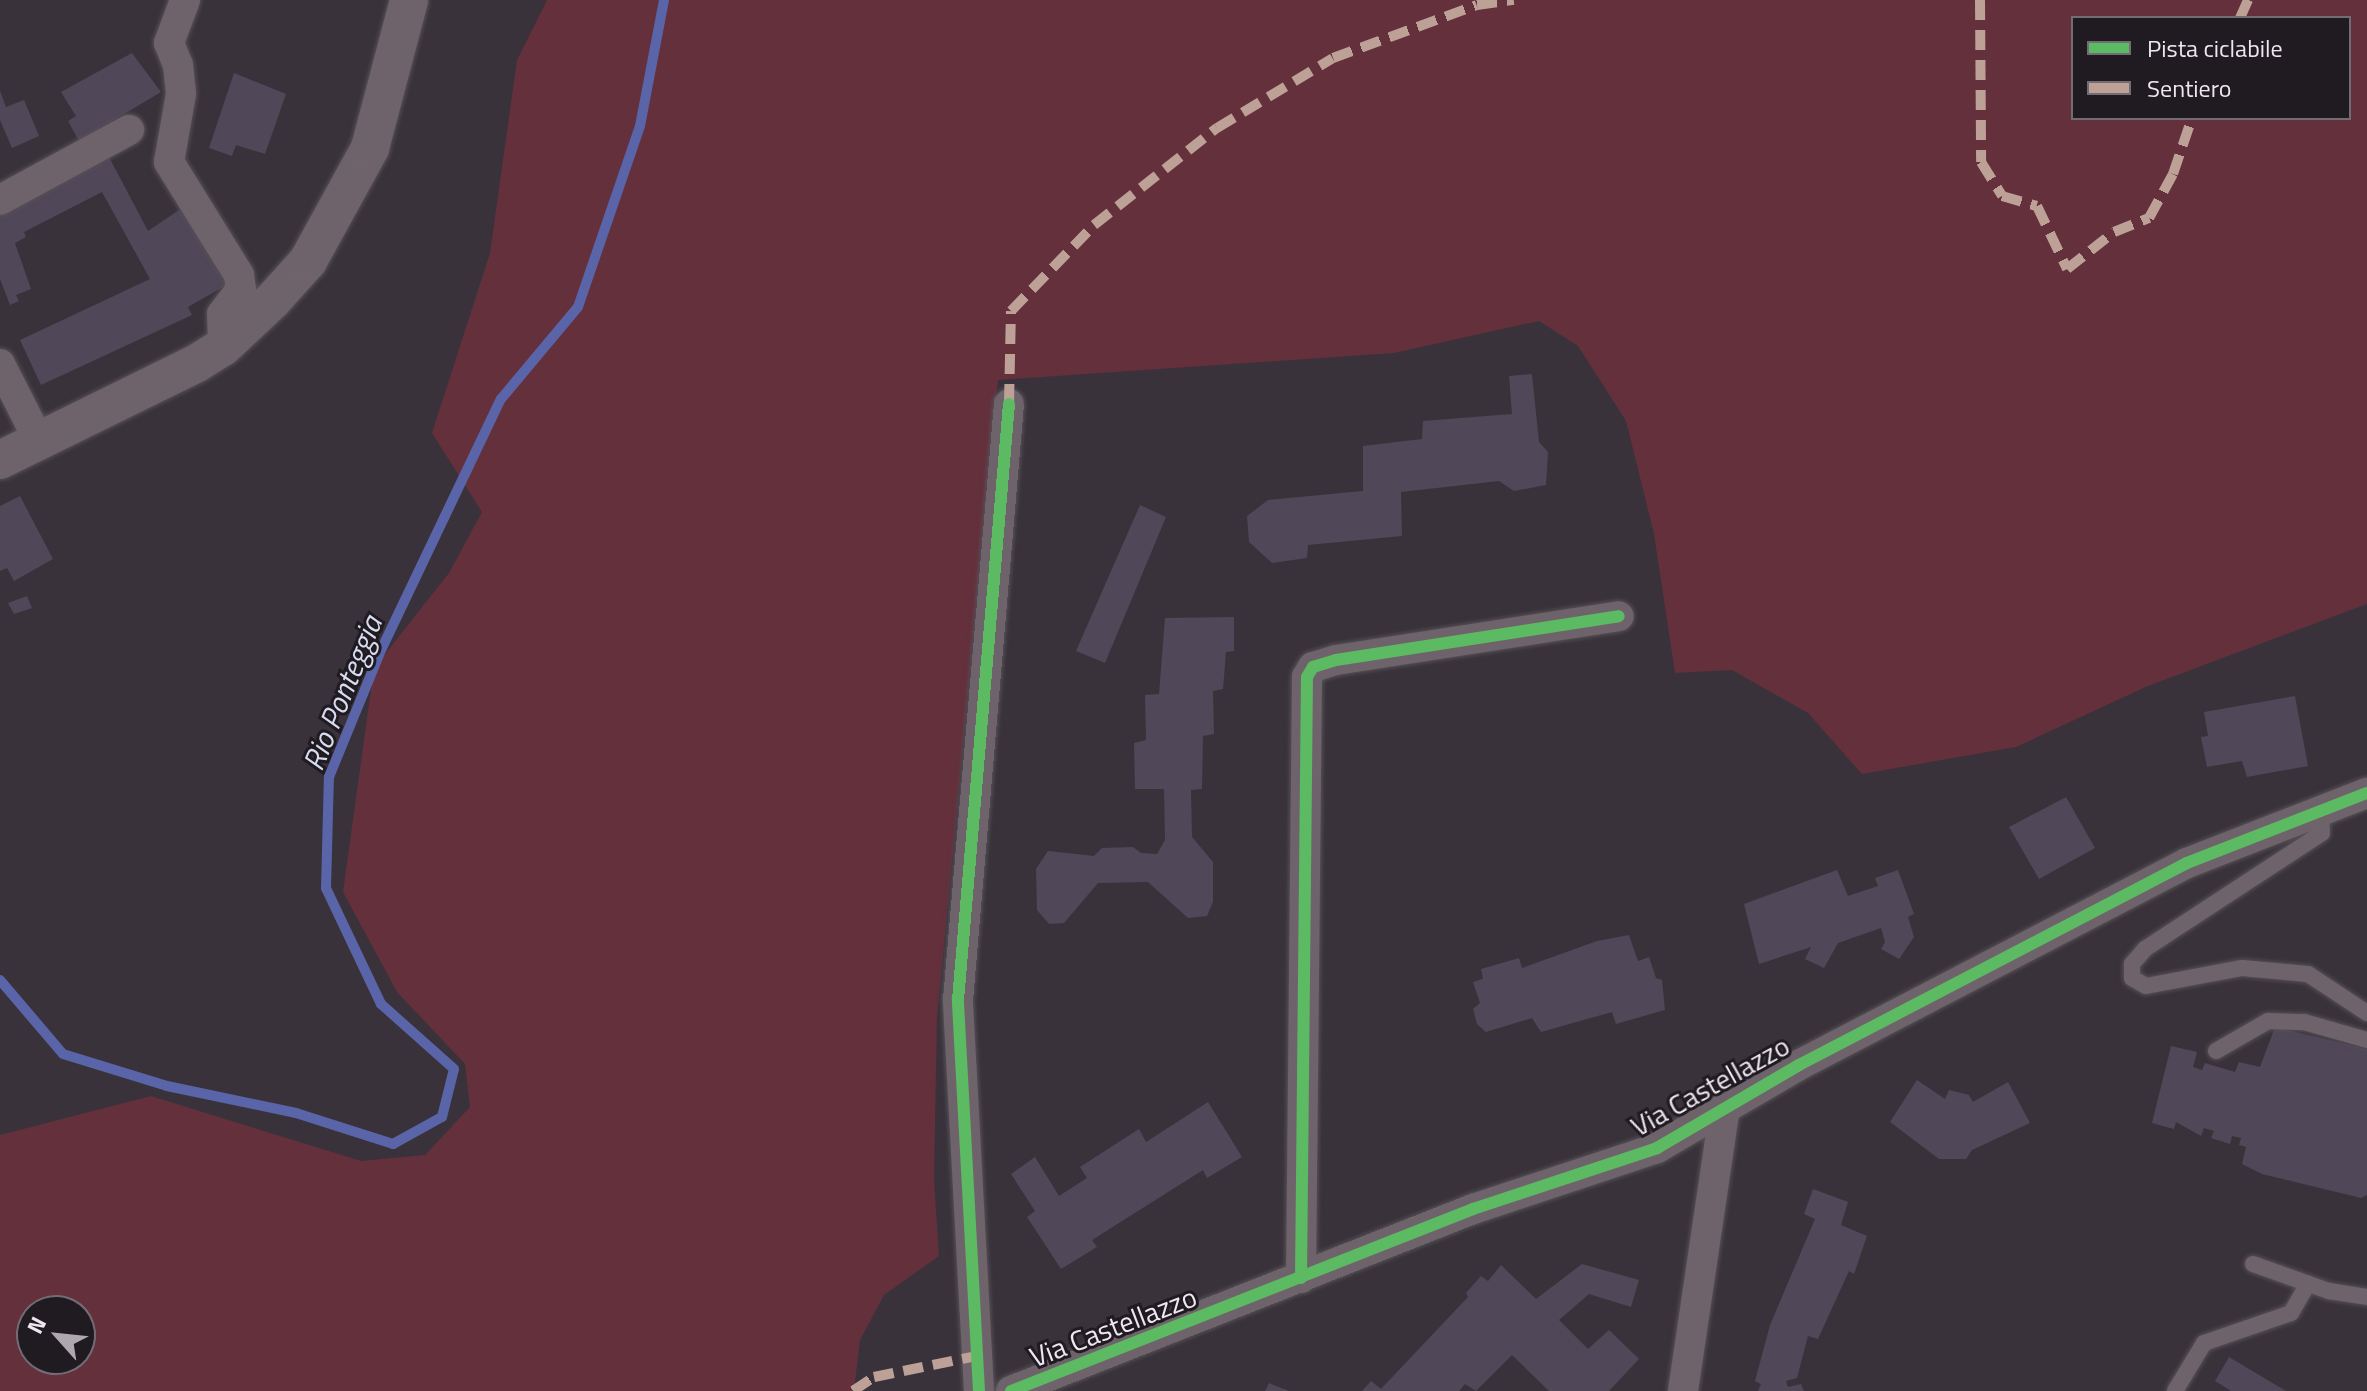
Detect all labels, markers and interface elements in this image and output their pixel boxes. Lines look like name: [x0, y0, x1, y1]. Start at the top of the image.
legend: [2071, 16, 2351, 120]
text: Pista ciclabile: [2147, 30, 2283, 66]
text: Sentiero: [2147, 70, 2231, 106]
water label: Rio Ponteggia: [295, 611, 389, 775]
street label: Via Castellazzo: [1625, 1029, 1795, 1143]
street label: Via Castellazzo: [1025, 1280, 1201, 1374]
north arrow: [16, 1295, 96, 1375]
text: N: [18, 1311, 55, 1340]

